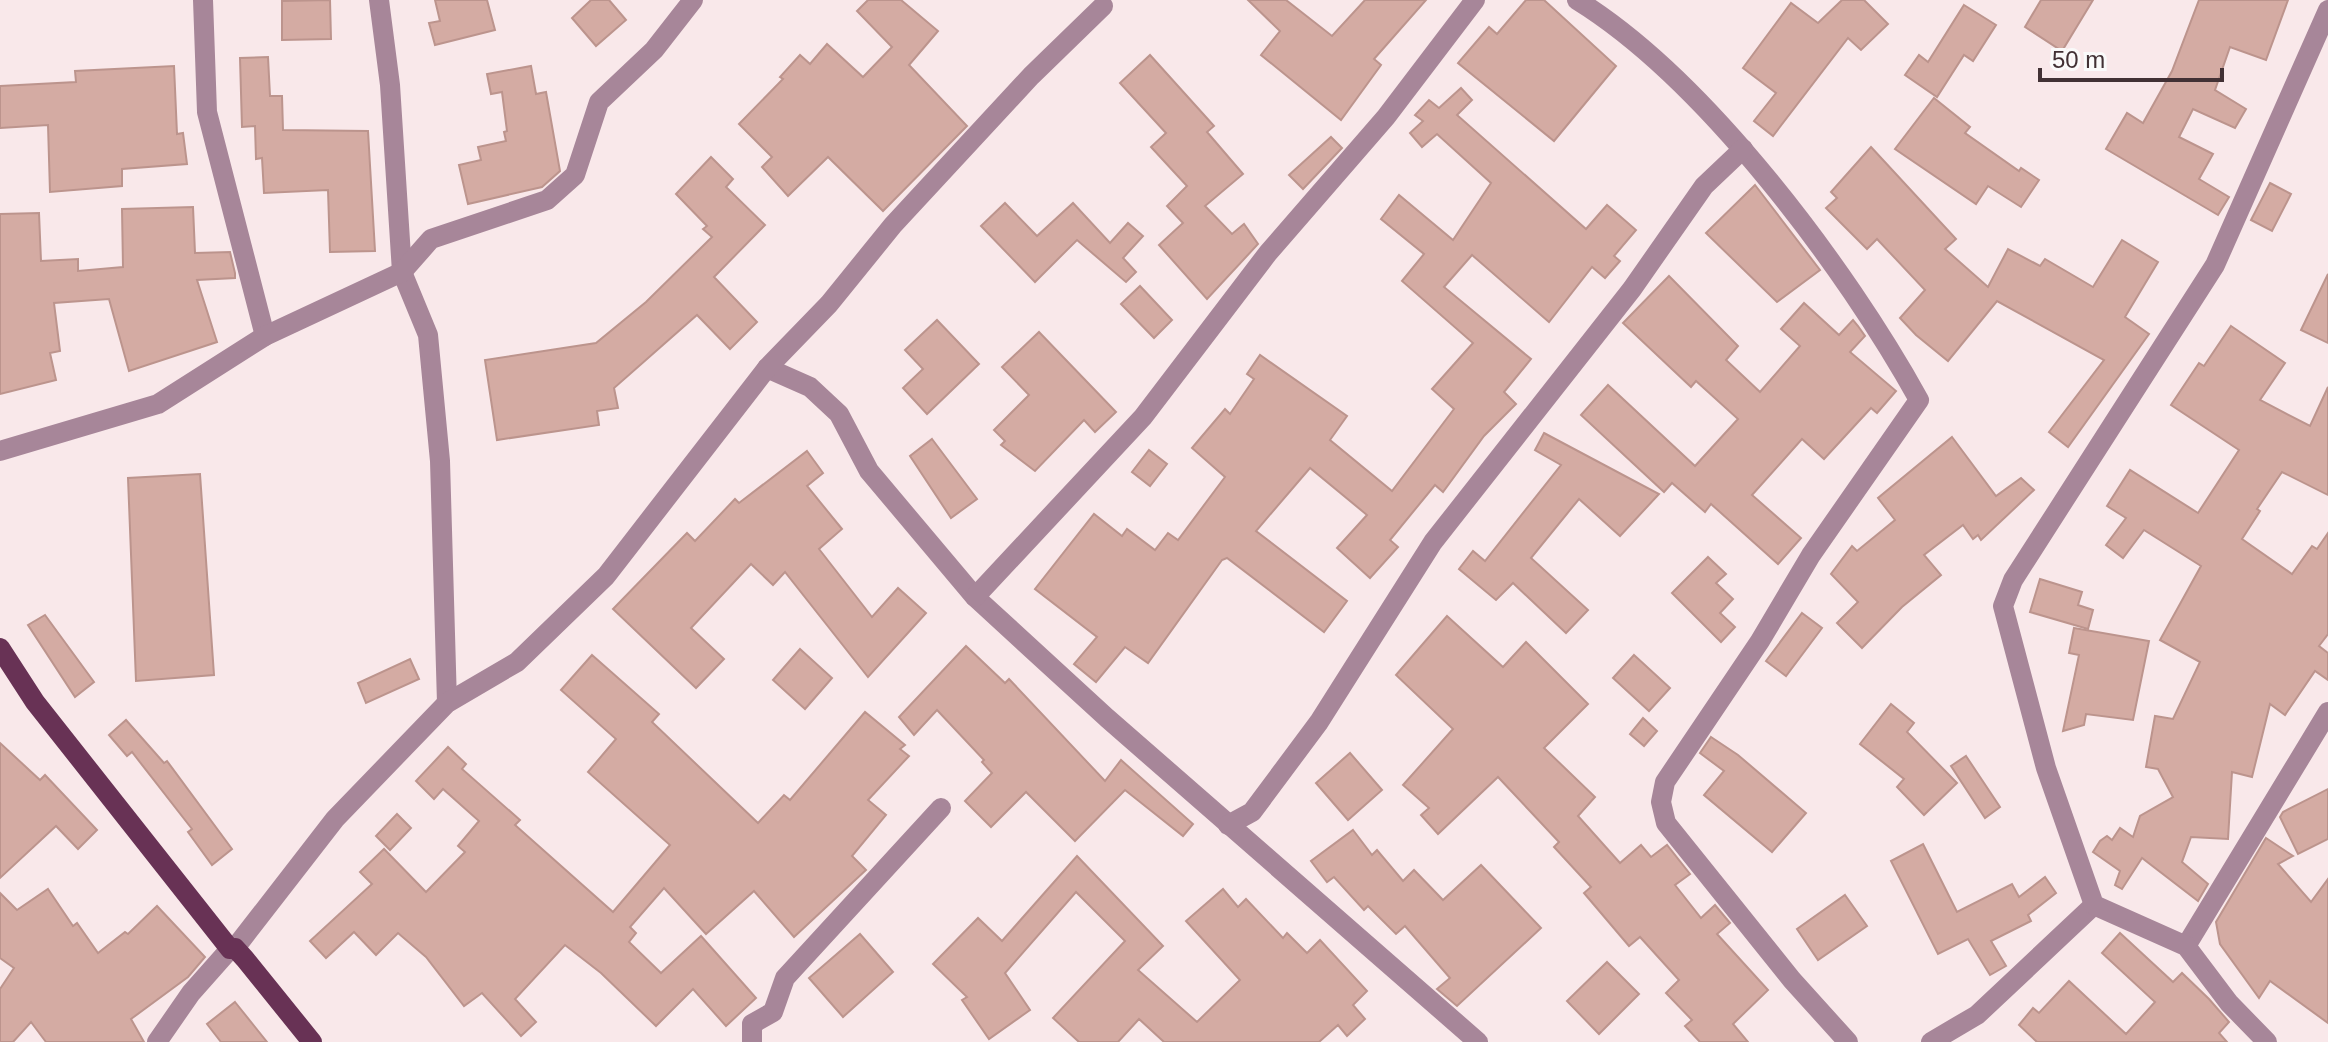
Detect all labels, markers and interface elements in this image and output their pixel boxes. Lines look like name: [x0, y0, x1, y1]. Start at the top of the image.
scale bar: [2040, 32, 2222, 82]
text: 50 m: [2052, 46, 2105, 73]

